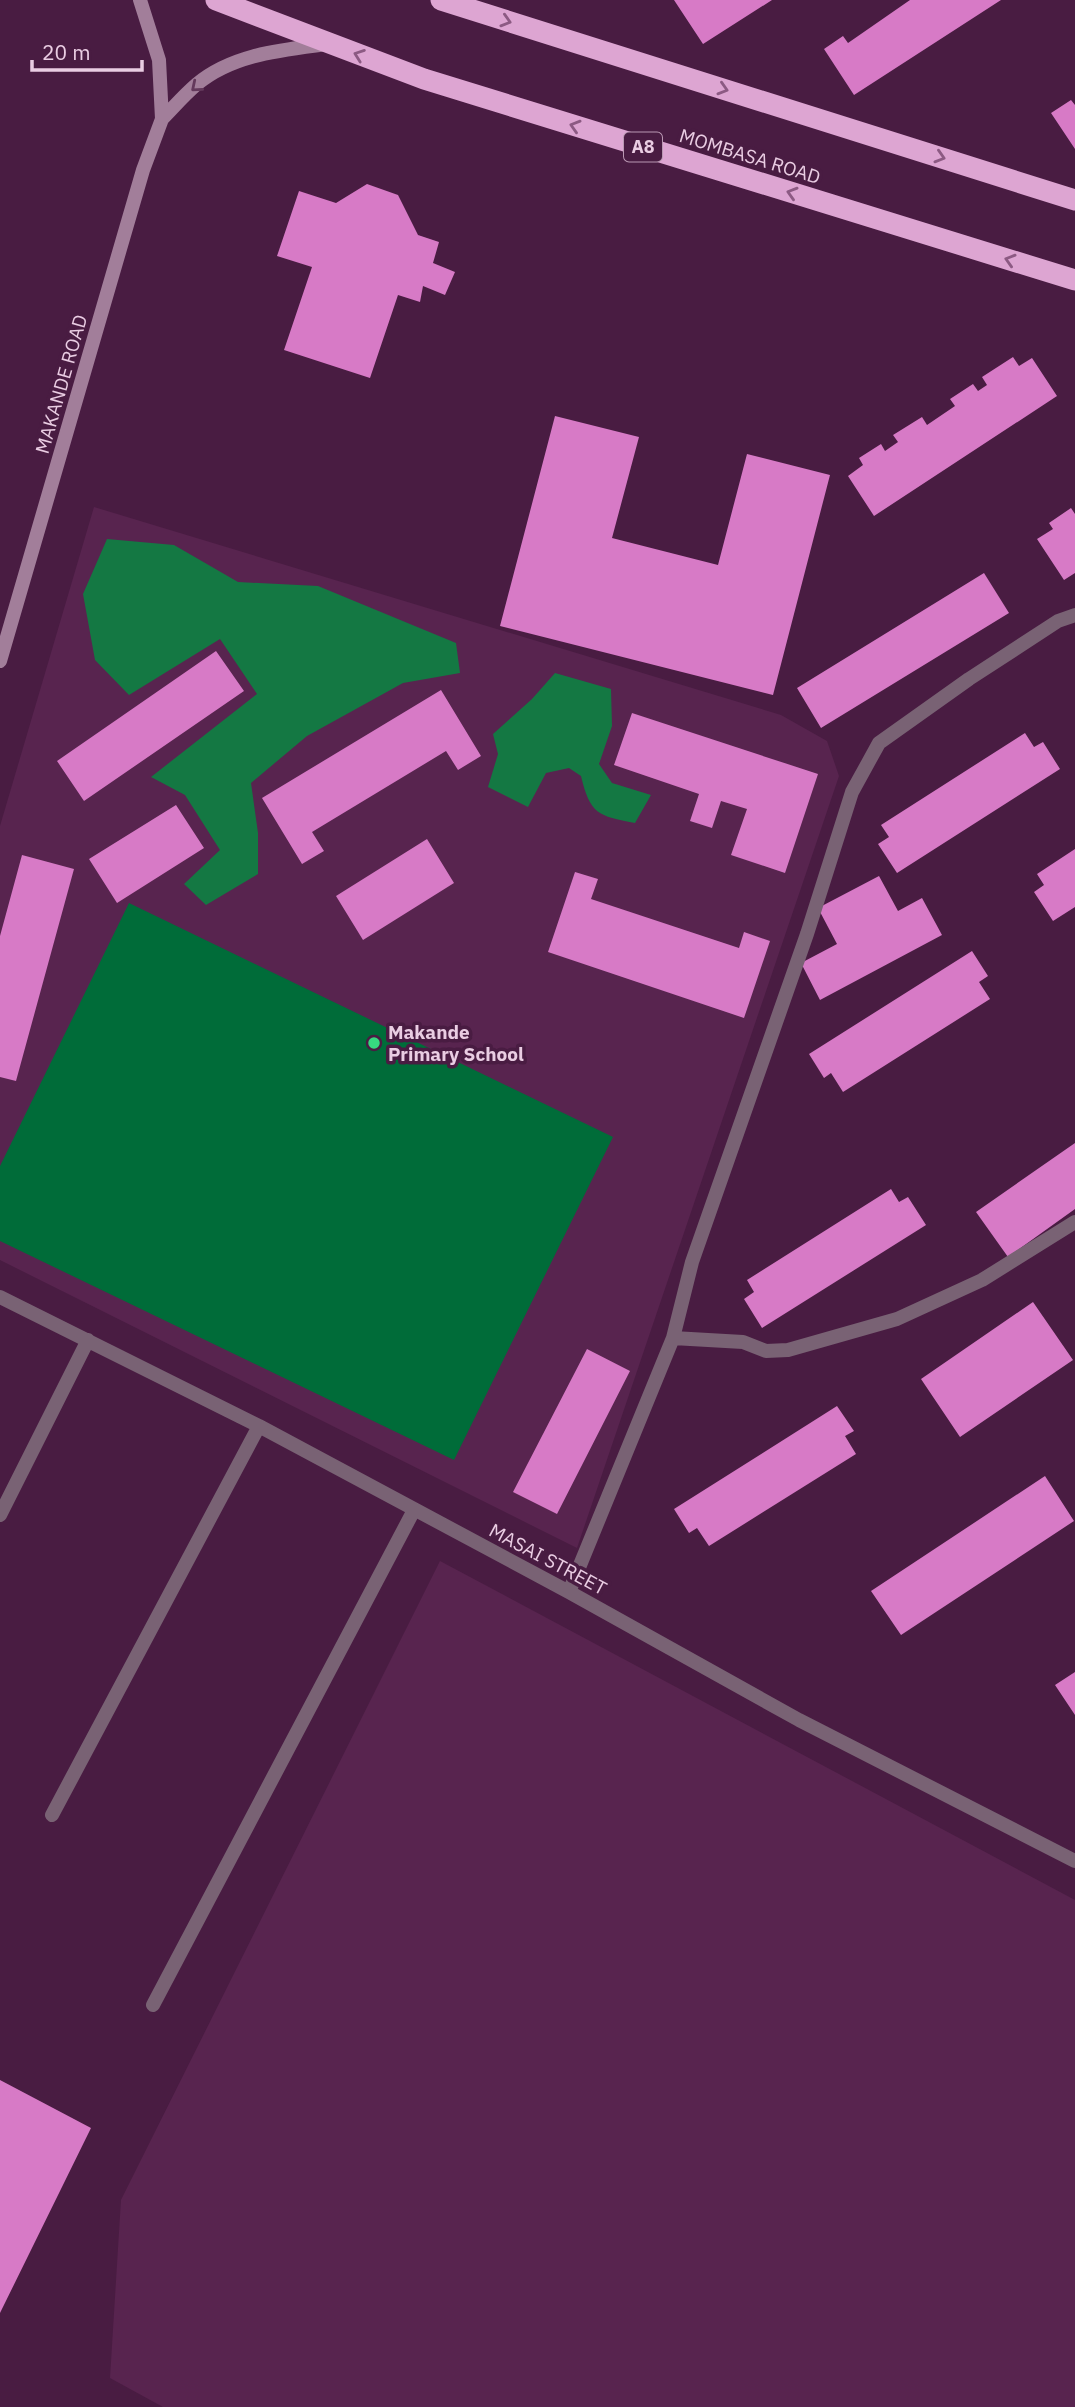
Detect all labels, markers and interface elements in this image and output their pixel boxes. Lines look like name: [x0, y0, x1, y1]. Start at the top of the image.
one-way arrow: [500, 12, 512, 27]
scale bar: [32, 28, 142, 72]
text: 20 m: [42, 38, 91, 66]
one-way arrow: [353, 49, 365, 63]
one-way arrow: [191, 79, 204, 91]
one-way arrow: [717, 81, 729, 95]
one-way arrow: [569, 119, 581, 134]
street label: MOMBASA ROAD: [676, 123, 824, 189]
road number: A8: [624, 132, 662, 162]
one-way arrow: [934, 149, 946, 164]
one-way arrow: [787, 187, 799, 201]
one-way arrow: [1004, 254, 1016, 269]
street label: MAKANDE ROAD: [30, 312, 92, 456]
place label: Makande Primary School: [388, 1020, 524, 1066]
marker: Makande Primary School: [366, 1035, 382, 1051]
street label: MASAI STREET: [485, 1518, 611, 1600]

